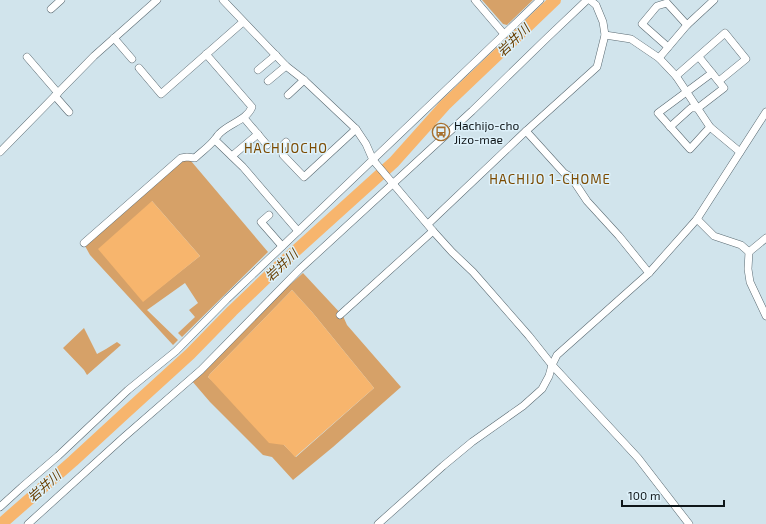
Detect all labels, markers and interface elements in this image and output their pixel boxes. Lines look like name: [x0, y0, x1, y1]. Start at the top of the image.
water label: 岩井川: [493, 19, 534, 59]
place label: Hachijo-cho Jizo-mae: [454, 118, 519, 146]
bus stop icon: Hachijo-cho Jizo-mae: [431, 122, 451, 142]
district label: HACHIJOCHO: [244, 140, 328, 156]
district label: HACHIJO 1-CHOME: [489, 171, 611, 187]
water label: 岩井川: [261, 244, 302, 284]
water label: 岩井川: [24, 466, 65, 505]
scale bar: [622, 482, 724, 508]
text: 100 m: [628, 488, 660, 502]

